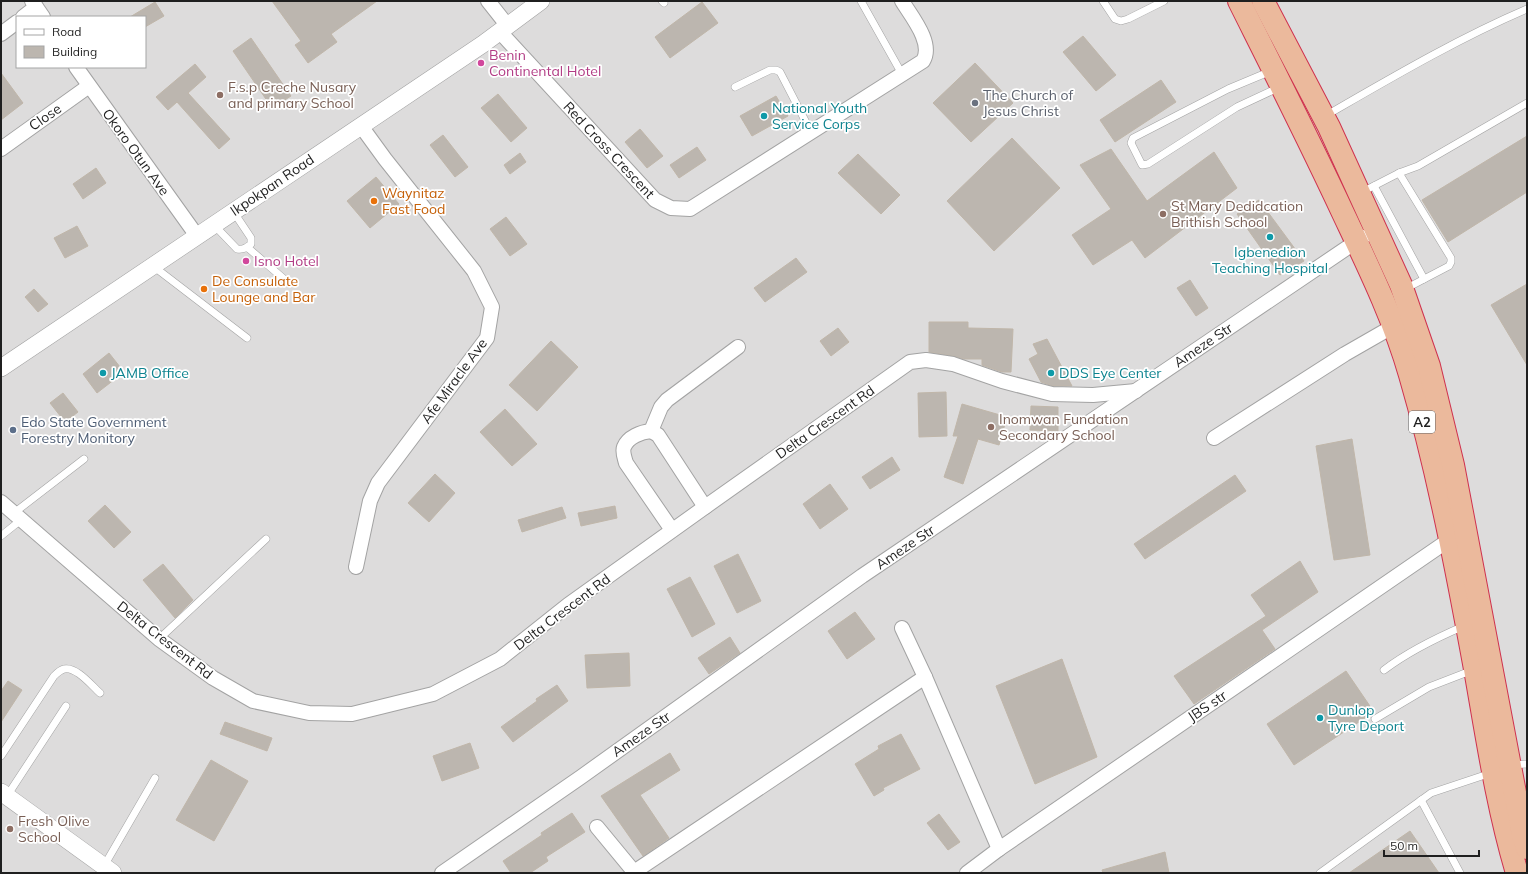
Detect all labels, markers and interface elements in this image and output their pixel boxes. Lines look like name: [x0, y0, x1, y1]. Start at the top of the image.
legend: [16, 16, 146, 68]
text: Road: [52, 24, 81, 39]
text: Building: [52, 44, 97, 59]
place label: Benin Continental Hotel: [489, 46, 601, 80]
marker: Benin Continental Hotel: [476, 58, 486, 68]
place label: F.s.p Creche Nusary and primary School: [228, 78, 357, 112]
place label: The Church of Jesus Christ: [983, 86, 1073, 120]
marker: F.s.p Creche Nusary and primary School: [215, 90, 225, 100]
street label: Red Cross Crescent: [559, 98, 659, 202]
marker: The Church of Jesus Christ: [970, 98, 980, 108]
street label: Close: [25, 99, 65, 135]
place label: National Youth Service Corps: [772, 99, 867, 133]
street label: Okoro Otun Ave: [98, 105, 174, 199]
marker: National Youth Service Corps: [759, 111, 769, 121]
street label: Ikpokpan Road: [227, 150, 317, 220]
place label: Waynitaz Fast Food: [382, 184, 445, 218]
marker: Waynitaz Fast Food: [369, 196, 379, 206]
place label: St Mary Dedidcation Brithish School: [1171, 197, 1303, 231]
marker: St Mary Dedidcation Brithish School: [1158, 209, 1168, 219]
marker: Igbenedion Teaching Hospital: [1265, 232, 1275, 242]
place label: Igbenedion Teaching Hospital: [1212, 243, 1328, 277]
place label: Isno Hotel: [254, 252, 319, 270]
marker: Isno Hotel: [241, 256, 251, 266]
place label: De Consulate Lounge and Bar: [212, 272, 316, 306]
marker: De Consulate Lounge and Bar: [199, 284, 209, 294]
street label: Ameze Str: [1170, 318, 1237, 371]
street label: Afe Miracle Ave: [417, 335, 491, 427]
place label: JAMB Office: [111, 364, 189, 382]
place label: DDS Eye Center: [1059, 364, 1162, 382]
marker: JAMB Office: [98, 368, 108, 378]
marker: DDS Eye Center: [1046, 368, 1056, 378]
street label: Delta Crescent Rd: [772, 381, 878, 463]
place label: Inomwan Fundation Secondary School: [999, 410, 1129, 444]
road number: A2: [1409, 411, 1435, 433]
place label: Edo State Government Forestry Monitory: [21, 413, 167, 447]
marker: Inomwan Fundation Secondary School: [986, 422, 996, 432]
marker: Edo State Government Forestry Monitory: [8, 425, 18, 435]
street label: Ameze Str: [872, 520, 939, 573]
street label: Delta Crescent Rd: [510, 570, 614, 654]
street label: Delta Crescent Rd: [114, 597, 216, 683]
street label: JBS str: [1184, 686, 1231, 726]
place label: Dunlop Tyre Deport: [1328, 701, 1404, 735]
street label: Ameze Str: [608, 707, 674, 761]
marker: Dunlop Tyre Deport: [1315, 713, 1325, 723]
place label: Fresh Olive School: [18, 812, 90, 846]
marker: Fresh Olive School: [5, 824, 15, 834]
scale bar: [1384, 832, 1479, 858]
text: 50 m: [1390, 838, 1418, 853]

